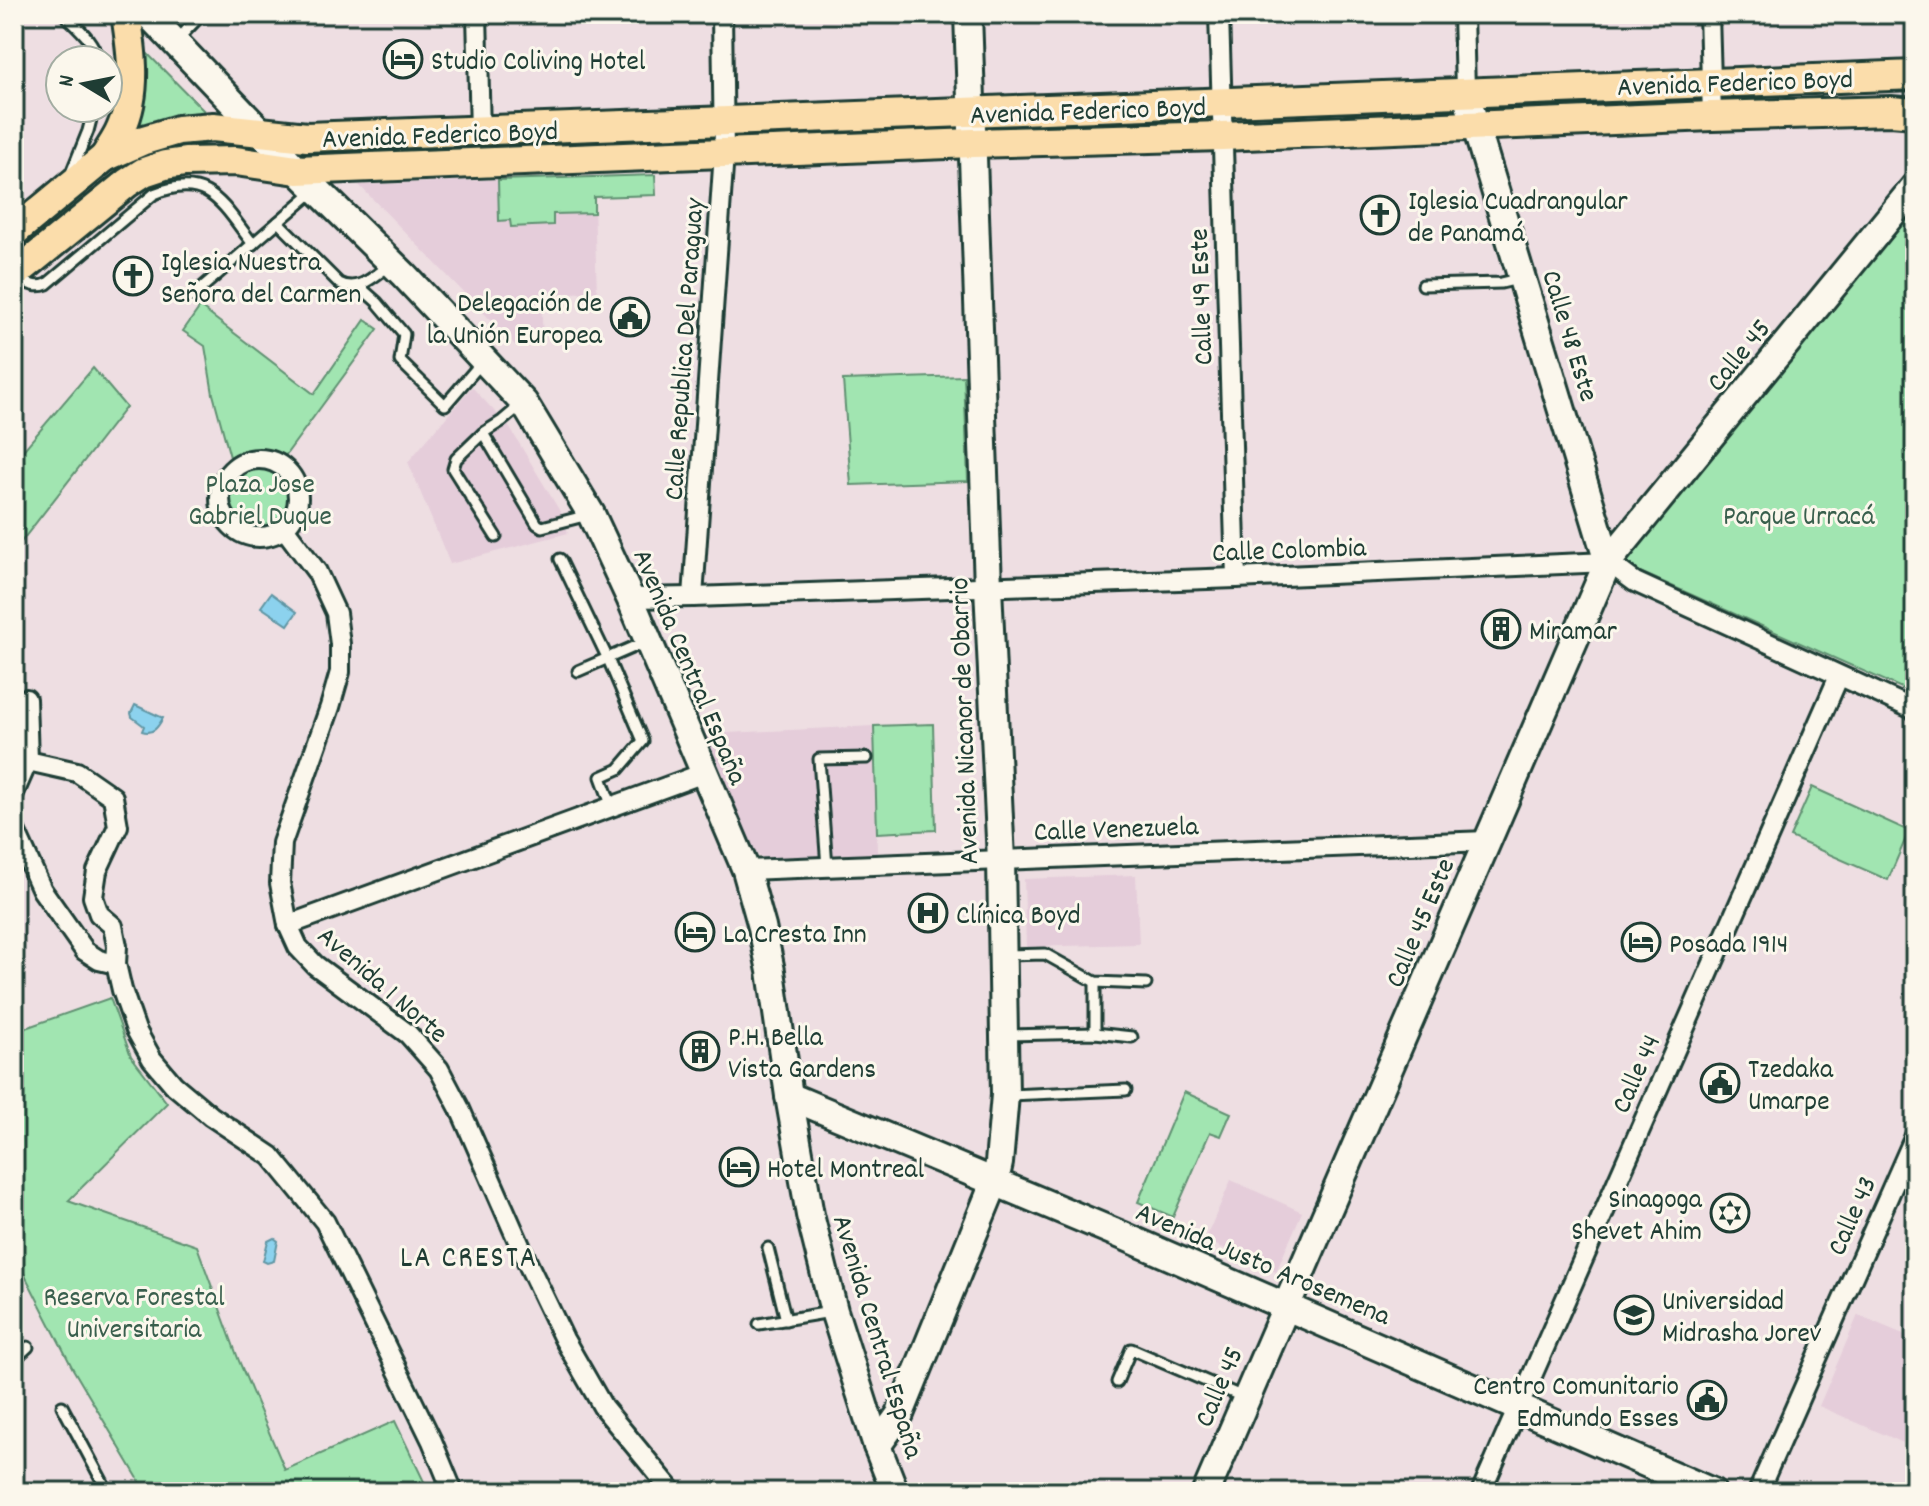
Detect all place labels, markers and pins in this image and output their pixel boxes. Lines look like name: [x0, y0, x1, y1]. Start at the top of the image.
hotel icon: Studio Coliving Hotel: [382, 38, 424, 80]
place label: Studio Coliving Hotel: [431, 44, 646, 84]
place label: Iglesia Cuadrangular de Panamá: [1408, 184, 1628, 256]
church icon: Iglesia Cuadrangular de Panamá: [1359, 194, 1401, 236]
place label: Iglesia Nuestra Señora del Carmen: [161, 245, 361, 317]
church icon: Iglesia Nuestra Señora del Carmen: [112, 255, 154, 297]
place label: Delegación de la Unión Europea: [426, 286, 603, 358]
public building icon: Delegación de la Unión Europea: [609, 296, 651, 338]
building icon: Miramar: [1480, 608, 1522, 650]
place label: Miramar: [1529, 614, 1617, 654]
hospital icon: Clínica Boyd: [907, 892, 949, 934]
place label: Clínica Boyd: [956, 898, 1081, 938]
hotel icon: La Cresta Inn: [674, 911, 716, 953]
place label: La Cresta Inn: [723, 917, 867, 957]
hotel icon: Posada 1914: [1620, 921, 1662, 963]
place label: Posada 1914: [1669, 927, 1788, 967]
place label: P.H. Bella Vista Gardens: [728, 1020, 876, 1092]
building icon: P.H. Bella Vista Gardens: [679, 1030, 721, 1072]
place label: Tzedaka Umarpe: [1748, 1052, 1834, 1124]
public building icon: Tzedaka Umarpe: [1699, 1062, 1741, 1104]
hotel icon: Hotel Montreal: [718, 1146, 760, 1188]
place label: Hotel Montreal: [767, 1152, 925, 1192]
place label: Sinagoga Shevet Ahim: [1571, 1182, 1703, 1254]
synagogue icon: Sinagoga Shevet Ahim: [1709, 1192, 1751, 1234]
place label: Universidad Midrasha Jorev: [1662, 1284, 1822, 1356]
school or university icon: Universidad Midrasha Jorev: [1613, 1294, 1655, 1336]
place label: Centro Comunitario Edmundo Esses: [1473, 1369, 1679, 1441]
public building icon: Centro Comunitario Edmundo Esses: [1686, 1379, 1728, 1421]

